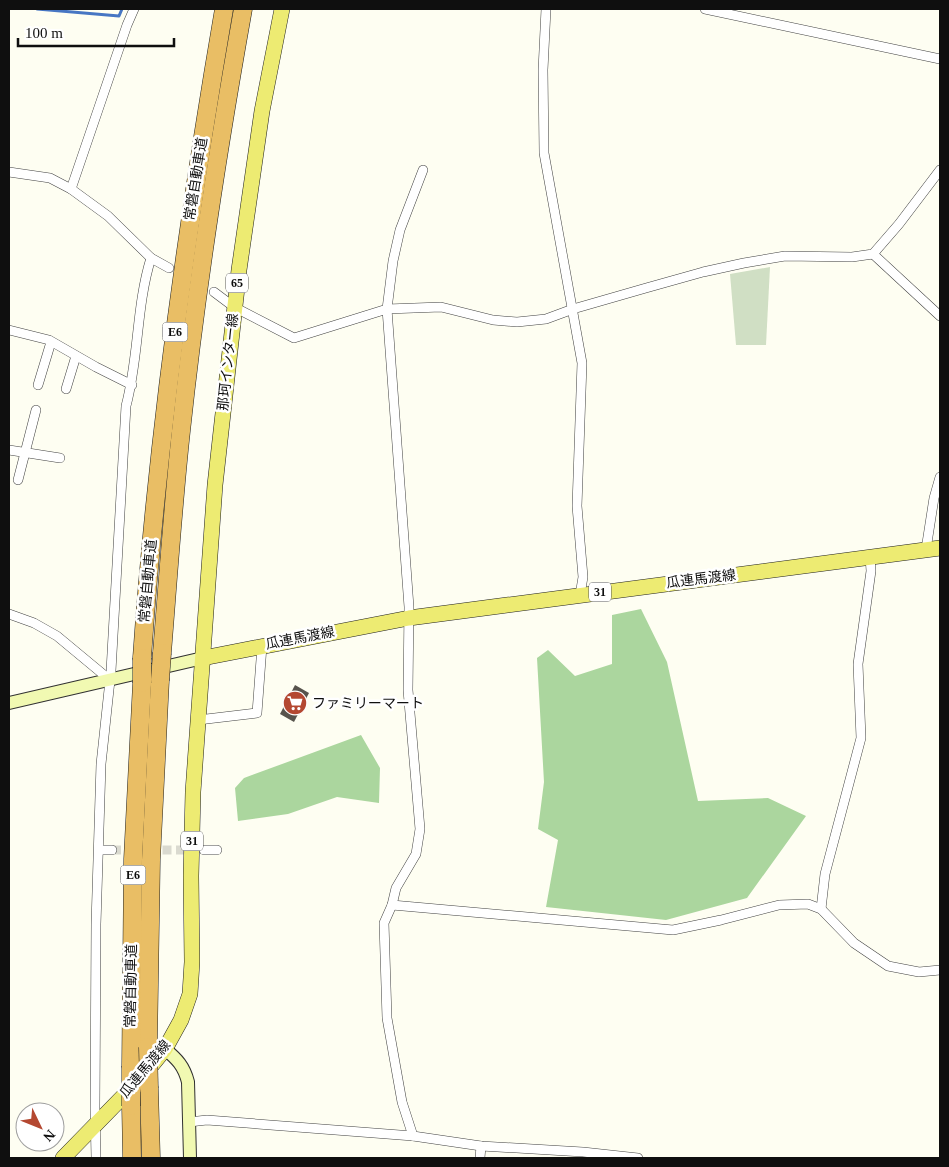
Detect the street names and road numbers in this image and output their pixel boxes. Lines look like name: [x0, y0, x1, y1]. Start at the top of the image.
street label: 常磐自動車道: [182, 136, 210, 222]
road number: 65: [226, 274, 248, 292]
street label: 那珂インター線: [215, 312, 241, 412]
road number: E6: [162, 322, 188, 342]
street label: 常磐自動車道: [137, 539, 159, 623]
street label: 瓜連馬渡線: [665, 567, 737, 591]
road number: 31: [589, 582, 611, 602]
street label: 瓜連馬渡線: [264, 624, 336, 652]
road number: 31: [181, 831, 203, 850]
road number: E6: [120, 866, 146, 884]
street label: 常磐自動車道: [123, 944, 139, 1028]
street label: 瓜連馬渡線: [117, 1037, 173, 1101]

